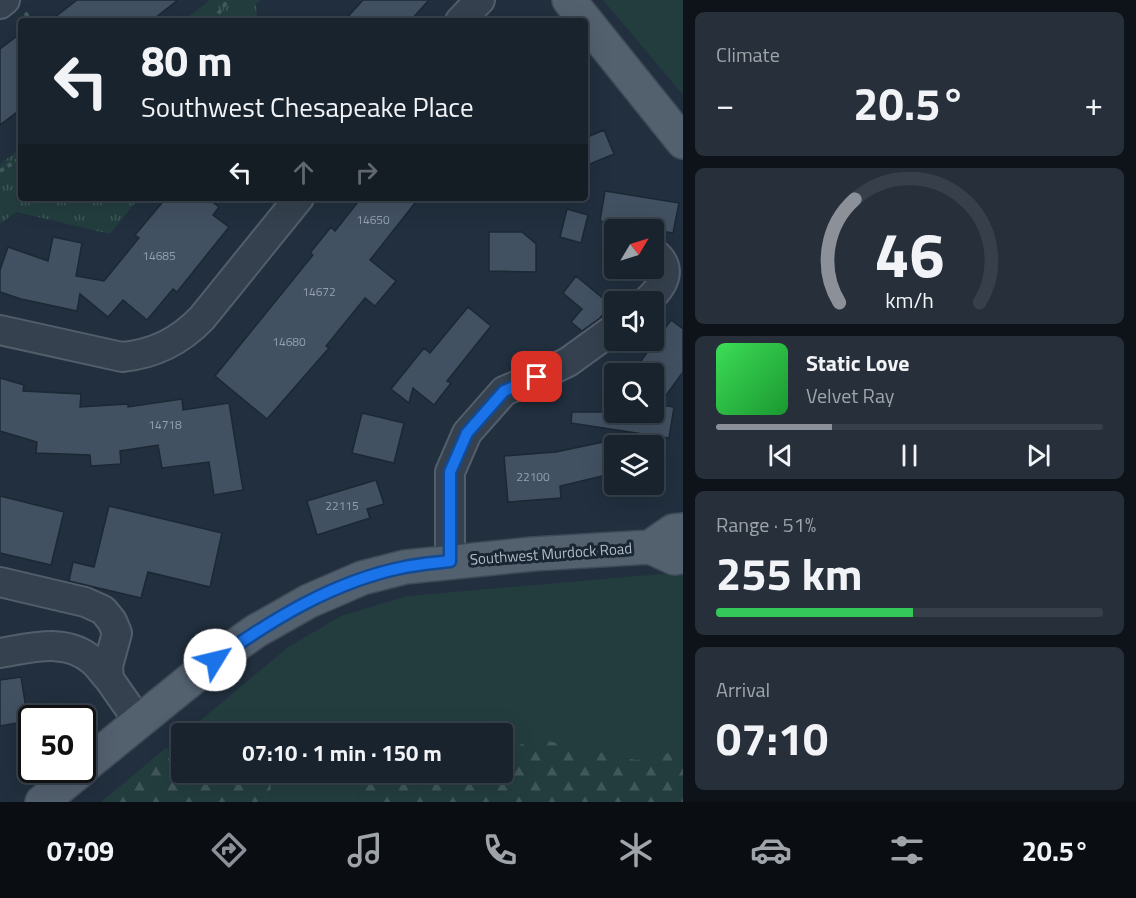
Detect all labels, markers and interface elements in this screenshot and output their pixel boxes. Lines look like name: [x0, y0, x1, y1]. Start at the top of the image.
text: 80 m: [141, 28, 233, 92]
text: Climate: [716, 39, 780, 70]
icon: left: [42, 42, 120, 120]
text: 20.5°: [853, 69, 966, 137]
text: −: [716, 79, 734, 129]
text: +: [1085, 79, 1103, 129]
text: Southwest Chesapeake Place: [141, 86, 474, 127]
icon: left: [224, 156, 257, 189]
icon: ahead: [287, 156, 320, 189]
icon: right: [350, 156, 383, 189]
text: 46: [875, 206, 944, 301]
house number: 14650: [356, 210, 390, 229]
north arrow: [604, 219, 664, 279]
map controls: [604, 219, 664, 495]
house number: 14685: [142, 246, 176, 265]
house number: 14672: [302, 282, 336, 301]
text: km/h: [885, 284, 934, 316]
button: sound: [604, 291, 664, 351]
house number: 14680: [272, 332, 306, 351]
text: Static Love: [806, 346, 909, 380]
pin: [511, 351, 562, 402]
icon: arrive: [520, 360, 553, 393]
button: search: [604, 363, 664, 423]
text: Velvet Ray: [806, 380, 895, 411]
house number: 14718: [148, 415, 182, 434]
button: layers: [604, 435, 664, 495]
icon: previous: [764, 439, 797, 472]
icon: pause: [893, 439, 926, 472]
icon: next: [1022, 439, 1055, 472]
house number: 22100: [516, 467, 550, 486]
house number: 22115: [325, 496, 359, 515]
text: Range · 51%: [716, 509, 816, 540]
street label: Southwest Murdock Road: [469, 536, 633, 571]
text: 255 km: [716, 539, 862, 607]
position arrow: [183, 628, 247, 692]
text: Arrival: [716, 674, 770, 705]
text: 07:10: [716, 704, 828, 772]
speed limit sign: 50: [18, 705, 96, 783]
text: 07:10 · 1 min · 150 m: [242, 736, 442, 770]
icon: directions: [208, 829, 250, 871]
icon: music: [344, 829, 386, 871]
icon: phone: [479, 829, 521, 871]
icon: climate: [615, 829, 657, 871]
icon: car: [750, 829, 792, 871]
icon: filters: [886, 829, 928, 871]
text: 07:09: [47, 830, 114, 871]
text: 20.5°: [1022, 830, 1089, 871]

